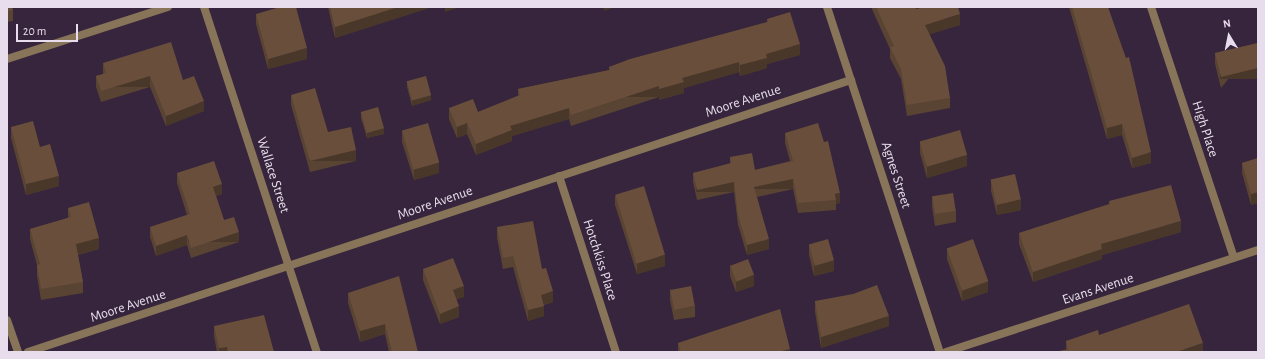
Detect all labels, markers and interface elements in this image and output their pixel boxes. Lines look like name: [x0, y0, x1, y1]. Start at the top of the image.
scale bar: [18, 16, 80, 42]
north arrow: [1209, 16, 1249, 56]
text: N: [1222, 18, 1232, 30]
text: 20 m: [23, 25, 46, 37]
street label: Moore Avenue: [703, 81, 783, 121]
street label: High Place: [1188, 99, 1222, 159]
street label: Wallace Street: [253, 135, 293, 215]
street label: Agnes Street: [877, 140, 915, 210]
street label: Moore Avenue: [395, 182, 475, 224]
street label: Hotchkiss Place: [579, 217, 621, 303]
street label: Evans Avenue: [1060, 270, 1136, 308]
street label: Moore Avenue: [88, 286, 168, 326]

